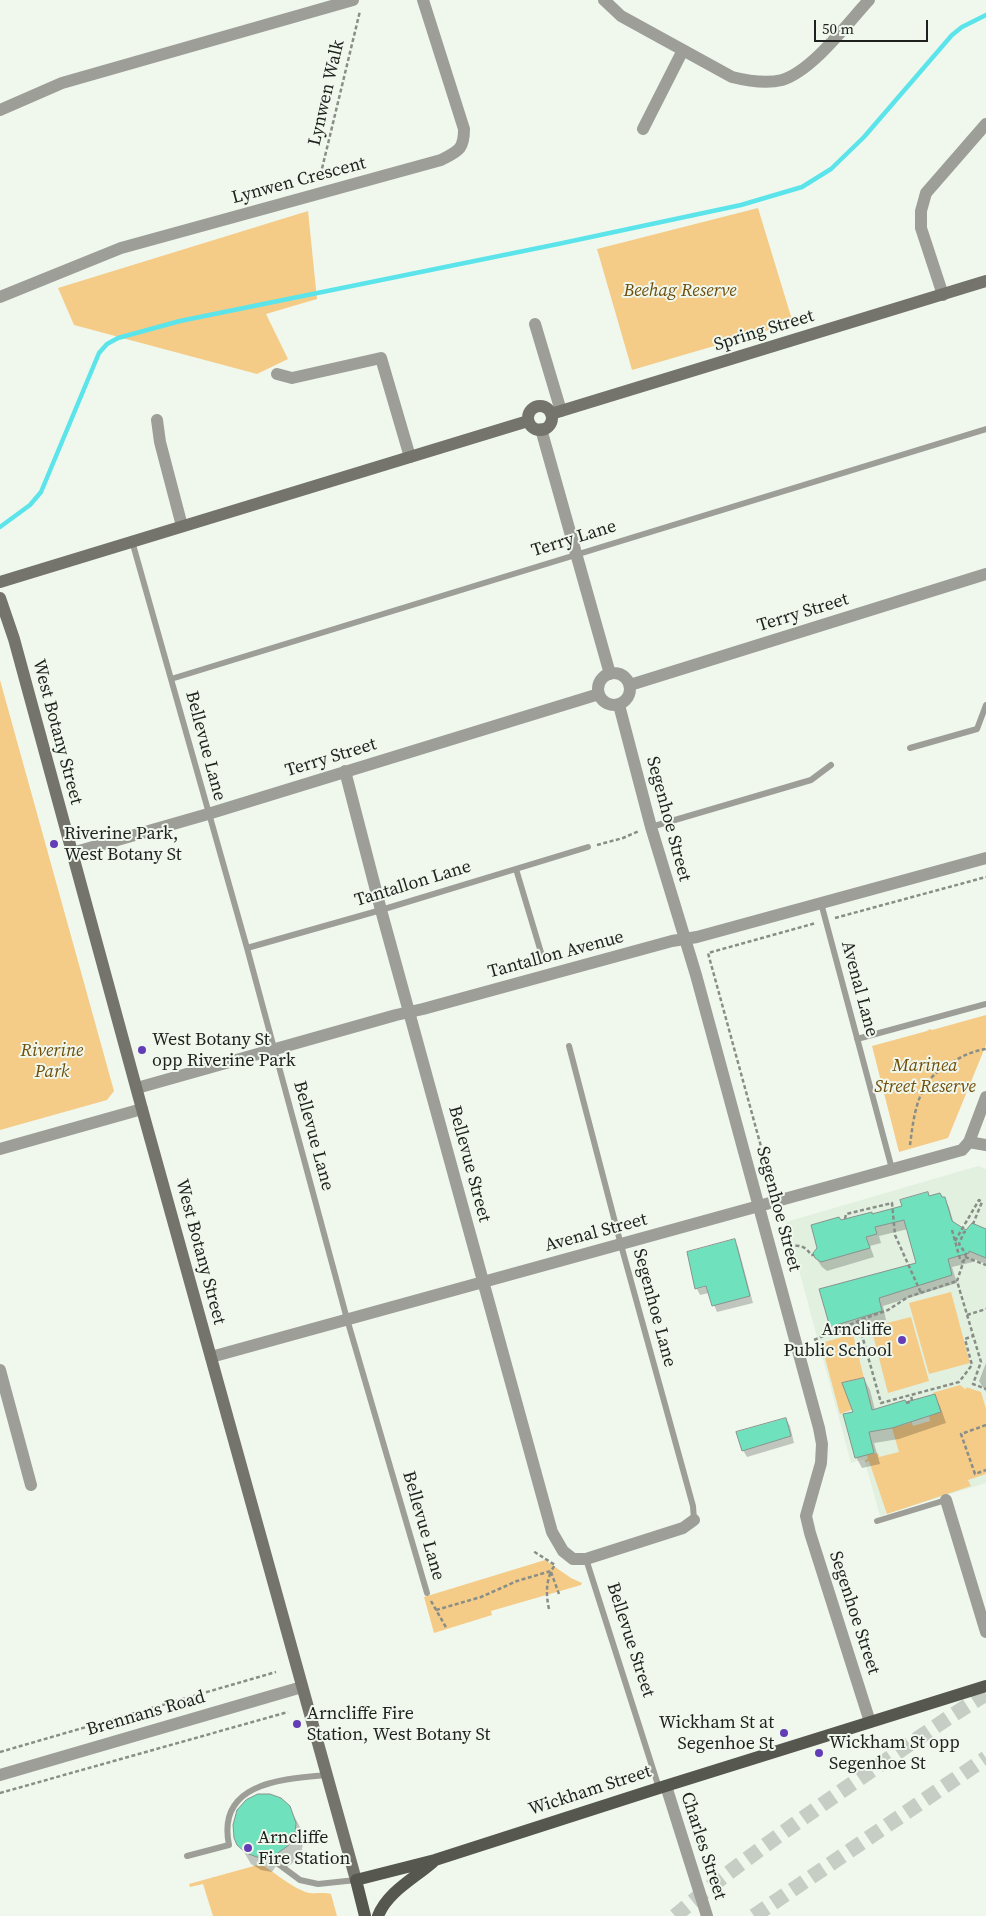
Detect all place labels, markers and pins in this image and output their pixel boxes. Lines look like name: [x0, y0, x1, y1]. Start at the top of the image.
place label: Riverine Park, West Botany St: [64, 823, 182, 866]
marker: Riverine Park, West Botany St: [48, 838, 60, 850]
place label: West Botany St opp Riverine Park: [152, 1029, 296, 1072]
marker: West Botany St opp Riverine Park: [136, 1044, 148, 1056]
place label: Arncliffe Public School: [783, 1319, 892, 1362]
marker: Arncliffe Public School: [896, 1334, 908, 1346]
place label: Arncliffe Fire Station, West Botany St: [307, 1703, 490, 1746]
place label: Wickham St at Segenhoe St: [659, 1712, 774, 1755]
marker: Arncliffe Fire Station, West Botany St: [291, 1718, 303, 1730]
marker: Wickham St at Segenhoe St: [778, 1727, 790, 1739]
place label: Wickham St opp Segenhoe St: [829, 1732, 960, 1775]
marker: Wickham St opp Segenhoe St: [813, 1747, 825, 1759]
place label: Arncliffe Fire Station: [258, 1827, 350, 1870]
marker: Arncliffe Fire Station: [242, 1842, 254, 1854]

